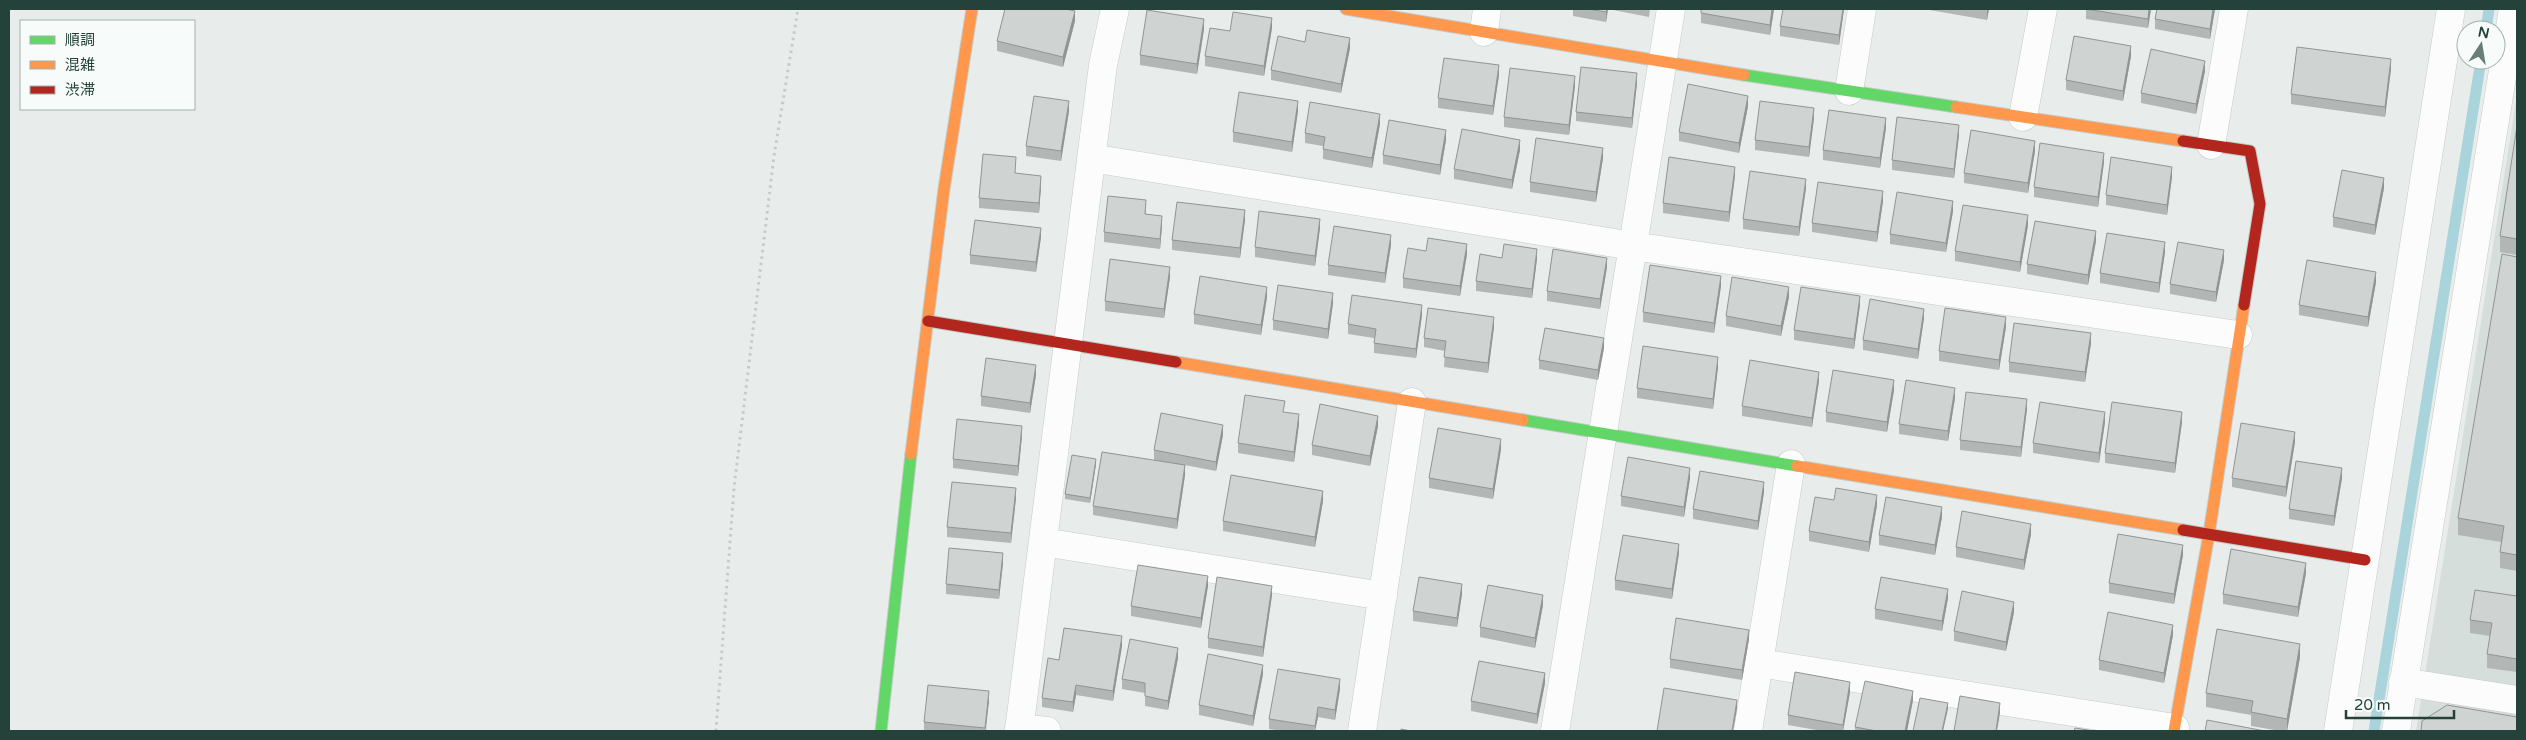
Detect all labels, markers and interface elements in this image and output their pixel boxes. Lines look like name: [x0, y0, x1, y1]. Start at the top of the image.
legend: [20, 20, 195, 110]
north arrow: [2456, 20, 2506, 70]
text: N: [2476, 23, 2491, 42]
text: 順調: [65, 31, 95, 49]
text: 混雑: [65, 56, 95, 74]
text: 渋滞: [65, 81, 95, 99]
scale bar: [2346, 688, 2454, 720]
text: 20 m: [2354, 696, 2391, 714]

